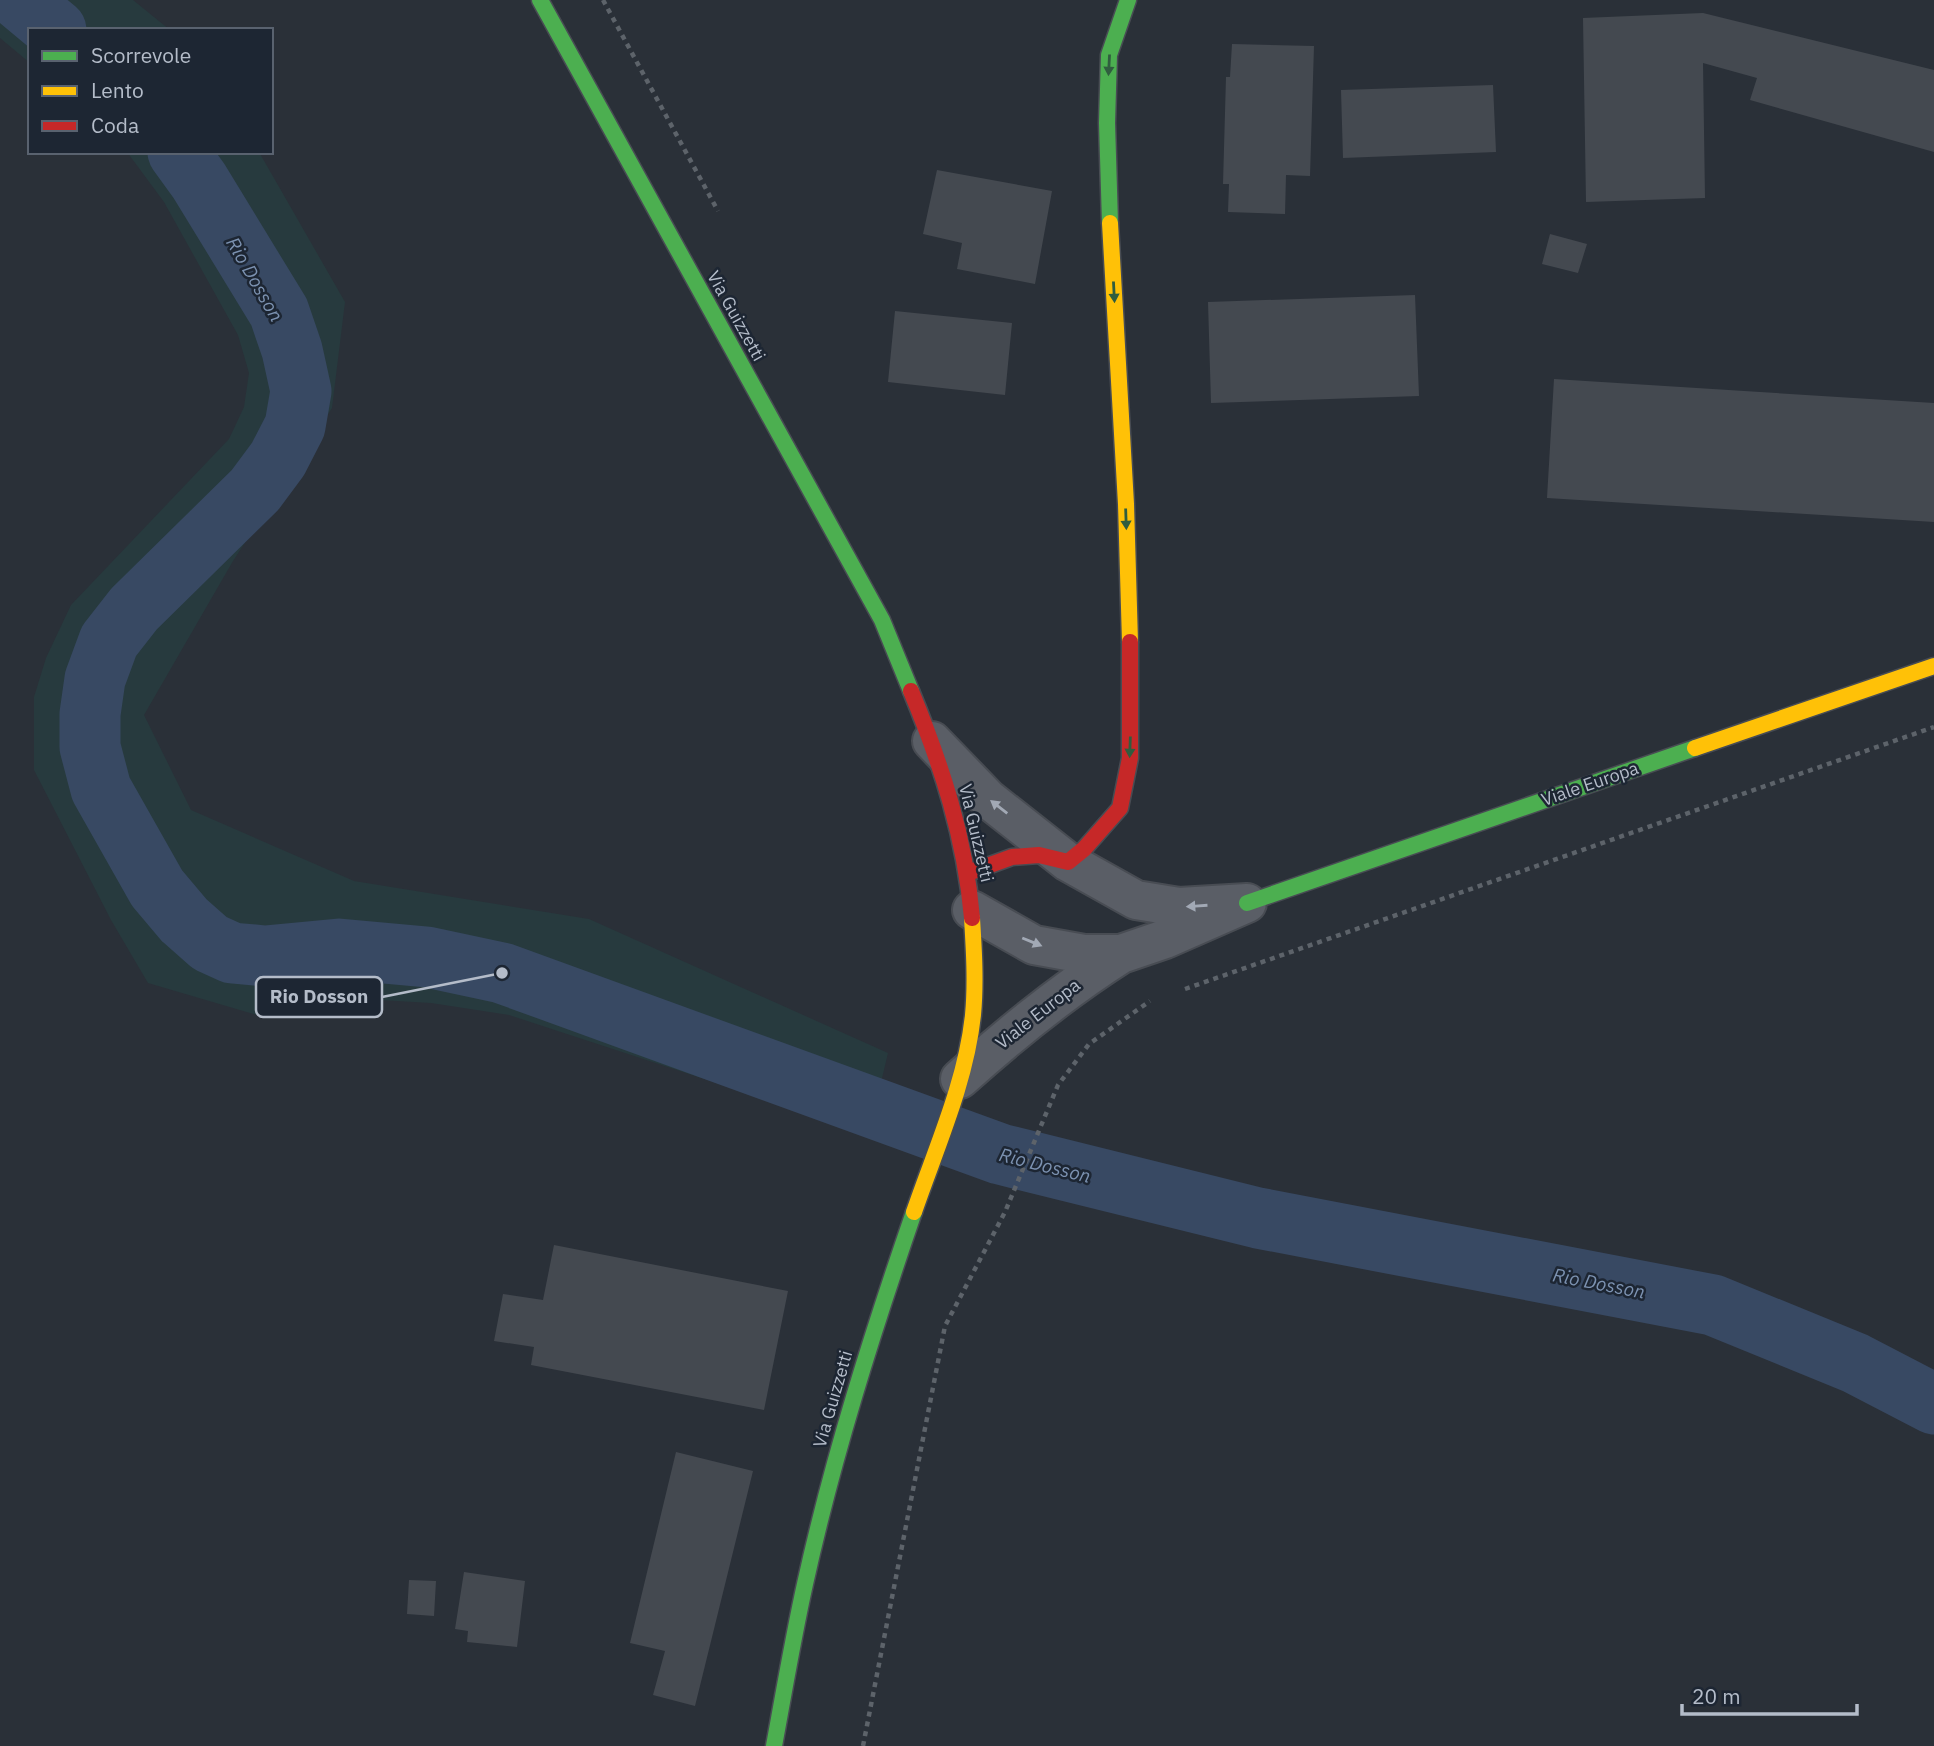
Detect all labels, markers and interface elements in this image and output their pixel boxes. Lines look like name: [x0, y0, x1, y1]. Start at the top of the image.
legend: [28, 28, 273, 154]
text: Scorrevole: [91, 41, 191, 69]
one-way arrow: [1103, 54, 1114, 76]
text: Lento: [91, 76, 144, 104]
text: Coda: [91, 111, 139, 139]
water label: Rio Dosson: [221, 232, 289, 326]
street label: Via Guizzetti: [702, 266, 771, 365]
one-way arrow: [1108, 281, 1119, 303]
one-way arrow: [1121, 509, 1132, 531]
one-way arrow: [1125, 736, 1136, 758]
street label: Viale Europa: [1538, 756, 1642, 811]
street label: Via Guizzetti: [954, 782, 999, 884]
one-way arrow: [991, 800, 1009, 815]
one-way arrow: [1186, 901, 1208, 912]
one-way arrow: [1022, 937, 1043, 948]
street label: Viale Europa: [991, 973, 1085, 1054]
callout: Rio Dosson: [256, 977, 382, 1017]
text: Rio Dosson: [270, 984, 368, 1008]
water label: Rio Dosson: [997, 1142, 1093, 1188]
water label: Rio Dosson: [1551, 1262, 1647, 1304]
street label: Via Guizzetti: [808, 1348, 857, 1450]
scale bar: [1682, 1672, 1857, 1716]
text: 20 m: [1692, 1682, 1741, 1710]

